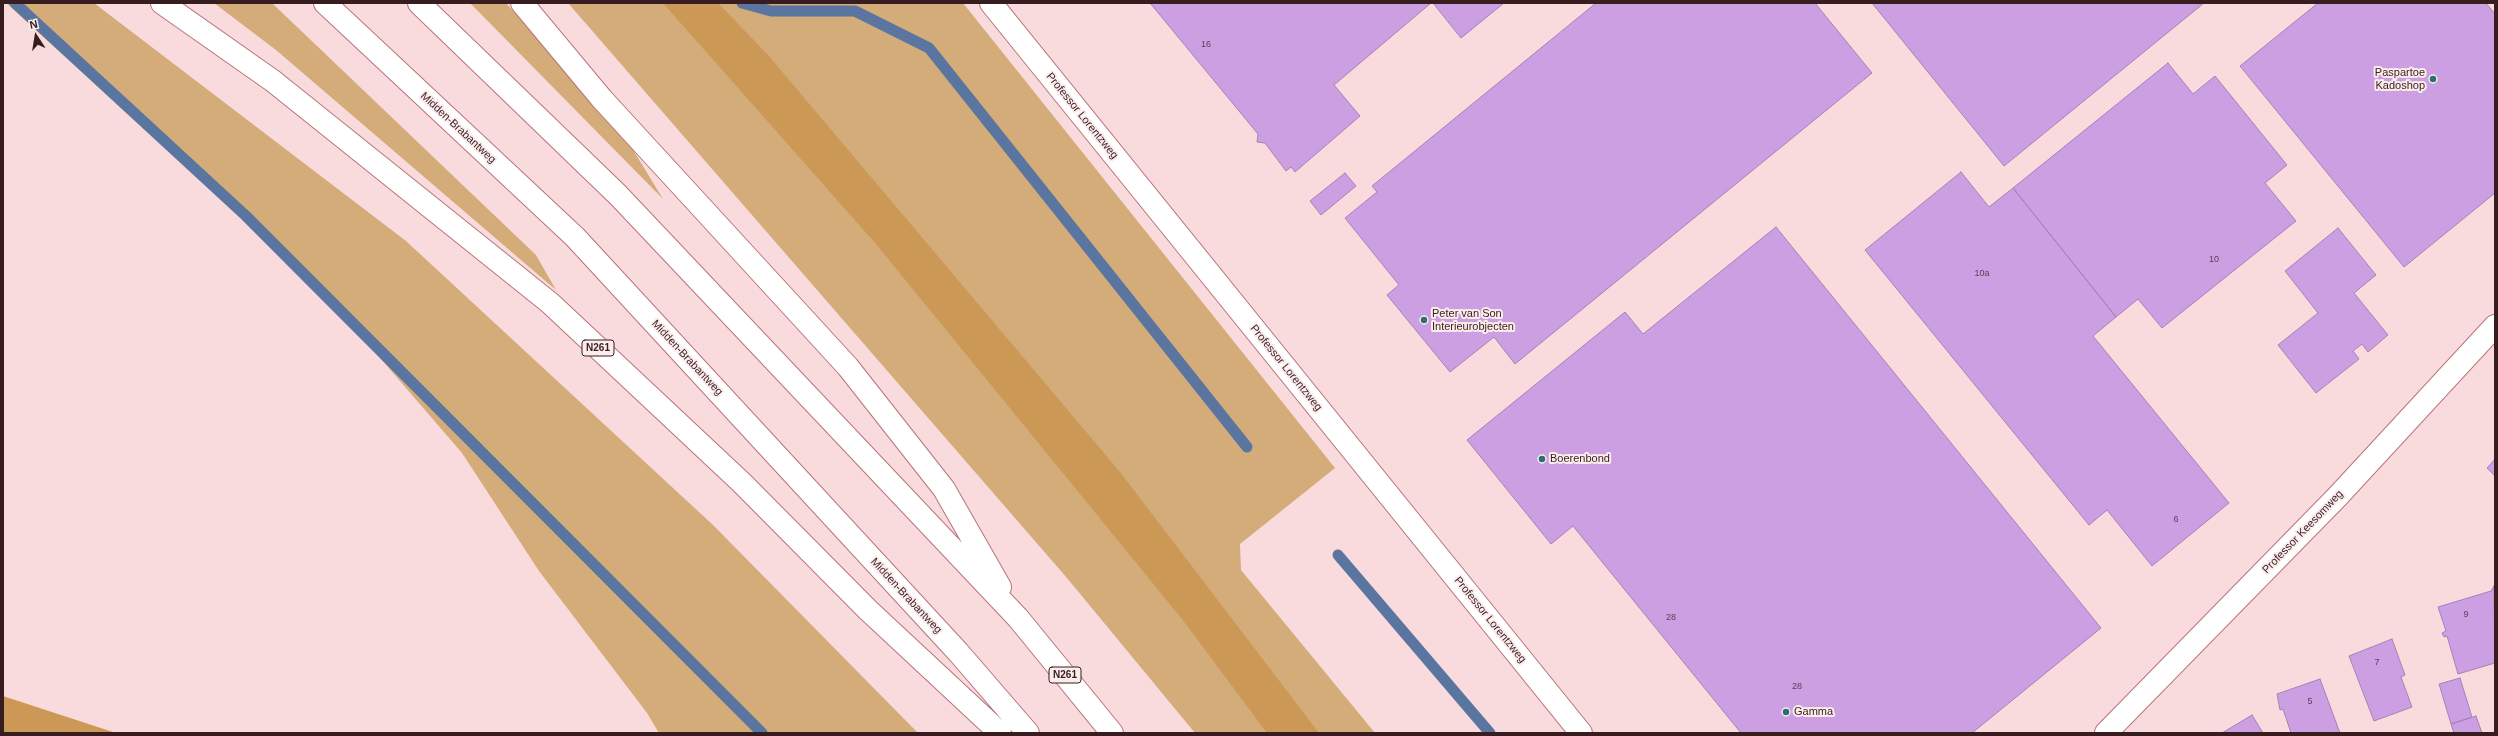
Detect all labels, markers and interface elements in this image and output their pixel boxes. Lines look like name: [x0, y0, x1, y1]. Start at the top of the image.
north arrow: [16, 16, 56, 56]
text: N: [28, 18, 39, 31]
house number: 16: [1201, 40, 1211, 50]
place label: Paspartoe Kadoshop: [2375, 66, 2425, 92]
street label: Professor Lorentzweg: [1043, 70, 1121, 162]
marker: Paspartoe Kadoshop: [2428, 74, 2438, 84]
street label: Midden-Brabantweg: [417, 90, 499, 166]
house number: 10: [2209, 255, 2219, 265]
house number: 10a: [1974, 269, 1990, 279]
place label: Peter van Son Interieurobjecten: [1432, 307, 1514, 333]
marker: Peter van Son Interieurobjecten: [1419, 315, 1429, 325]
street label: Midden-Brabantweg: [649, 317, 725, 399]
street label: Professor Lorentzweg: [1247, 322, 1325, 414]
road number: N261: [582, 340, 614, 356]
place label: Boerenbond: [1550, 452, 1610, 466]
marker: Boerenbond: [1537, 454, 1547, 464]
street label: Professor Keesomweg: [2260, 488, 2346, 576]
house number: 6: [2173, 515, 2179, 525]
street label: Midden-Brabantweg: [868, 555, 944, 637]
street label: Professor Lorentzweg: [1451, 574, 1529, 666]
house number: 9: [2463, 610, 2469, 620]
house number: 28: [1666, 613, 1676, 623]
house number: 7: [2374, 658, 2380, 668]
road number: N261: [1049, 667, 1081, 683]
house number: 28: [1792, 682, 1802, 692]
house number: 5: [2307, 697, 2313, 707]
place label: Gamma: [1794, 705, 1833, 719]
marker: Gamma: [1781, 707, 1791, 717]

